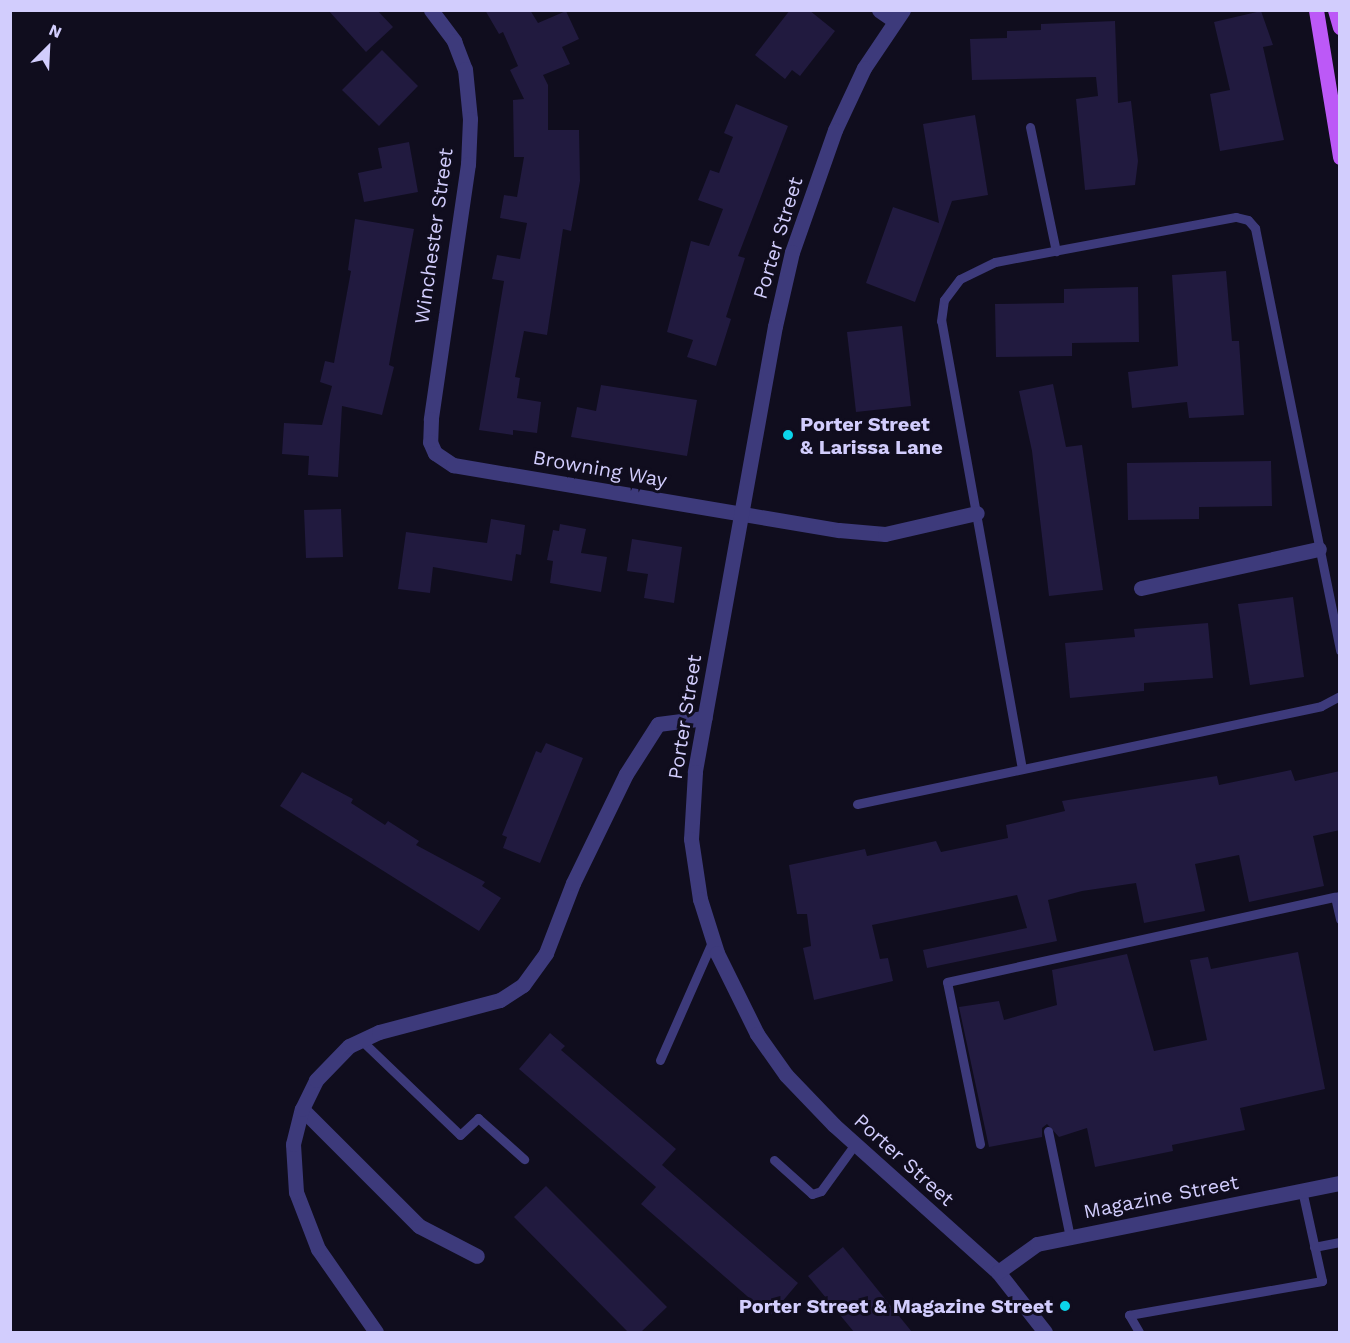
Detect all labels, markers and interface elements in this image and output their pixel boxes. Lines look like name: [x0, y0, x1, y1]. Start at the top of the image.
north arrow: [18, 18, 78, 78]
text: N: [46, 20, 65, 42]
street label: Winchester Street: [410, 146, 458, 326]
street label: Porter Street: [748, 174, 808, 302]
place label: Porter Street & Larissa Lane: [800, 412, 943, 459]
marker: Porter Street & Larissa Lane: [781, 428, 795, 442]
street label: Browning Way: [531, 445, 669, 493]
street label: Porter Street: [663, 653, 707, 781]
street label: Porter Street: [849, 1109, 959, 1211]
street label: Magazine Street: [1082, 1170, 1240, 1224]
place label: Porter Street & Magazine Street: [738, 1294, 1053, 1318]
marker: Porter Street & Magazine Street: [1058, 1299, 1072, 1313]

